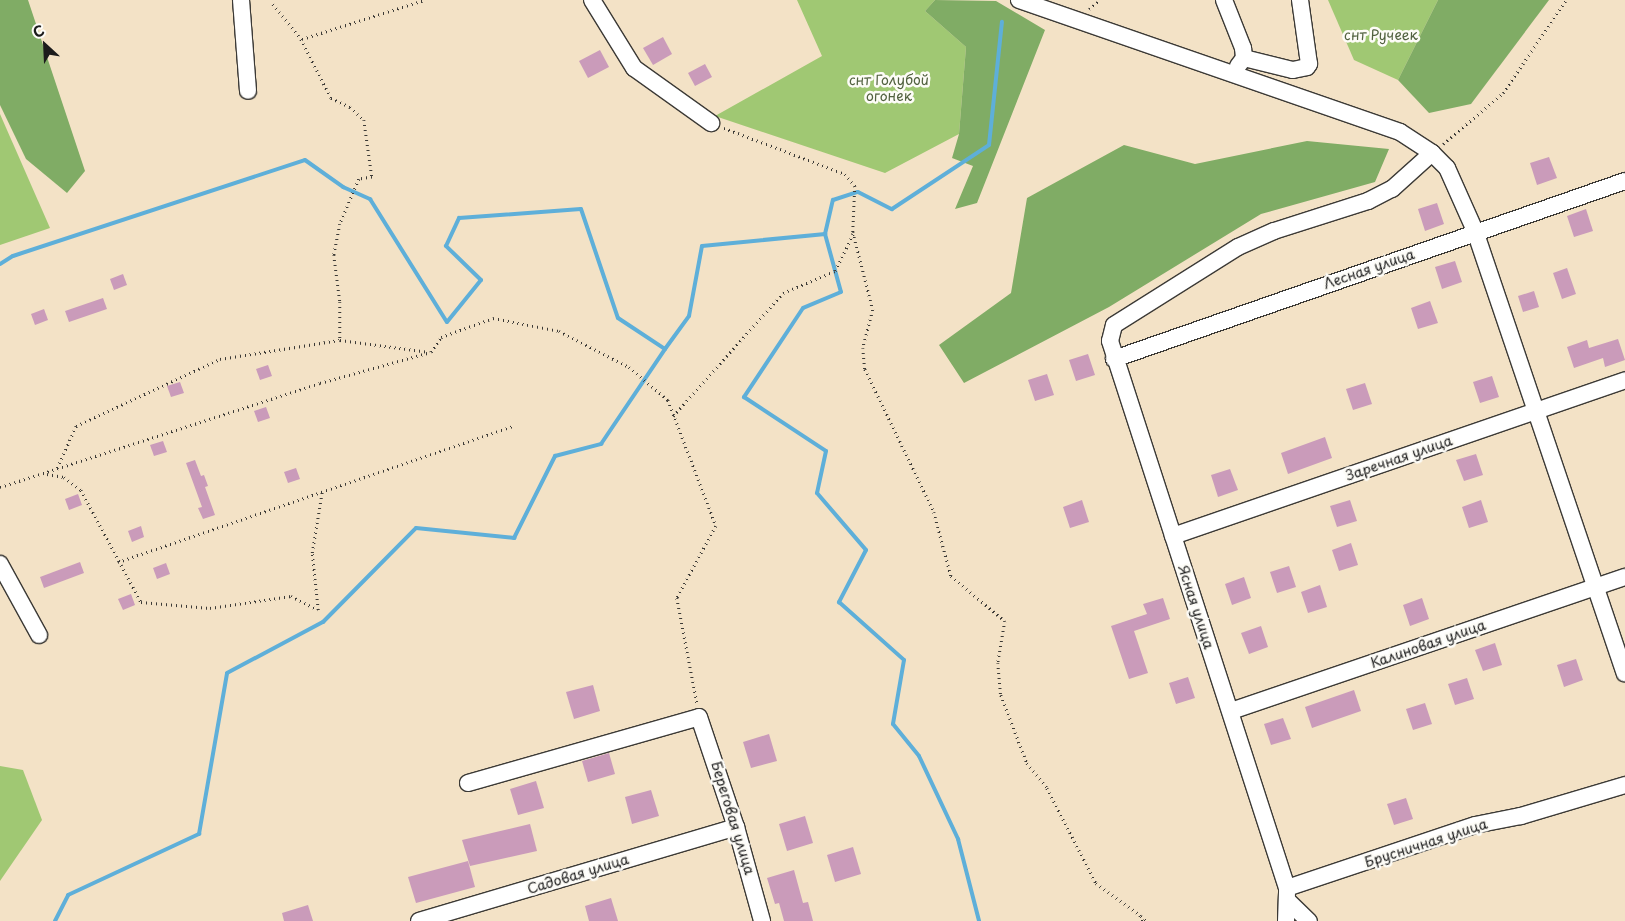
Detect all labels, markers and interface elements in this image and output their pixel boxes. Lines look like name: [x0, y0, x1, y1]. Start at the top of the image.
text: С: [29, 19, 48, 43]
north arrow: [20, 20, 70, 70]
park label: снт Ручеек: [1344, 27, 1418, 43]
park label: снт Голубой огонек: [849, 72, 929, 104]
street label: Лесная улица: [1321, 245, 1417, 293]
street label: Заречная улица: [1343, 432, 1455, 484]
street label: Ясная улица: [1174, 562, 1218, 652]
street label: Калиновая улица: [1368, 616, 1488, 672]
street label: Береговая улица: [708, 759, 758, 877]
street label: Брусничная улица: [1362, 815, 1490, 871]
street label: Садовая улица: [525, 851, 631, 897]

